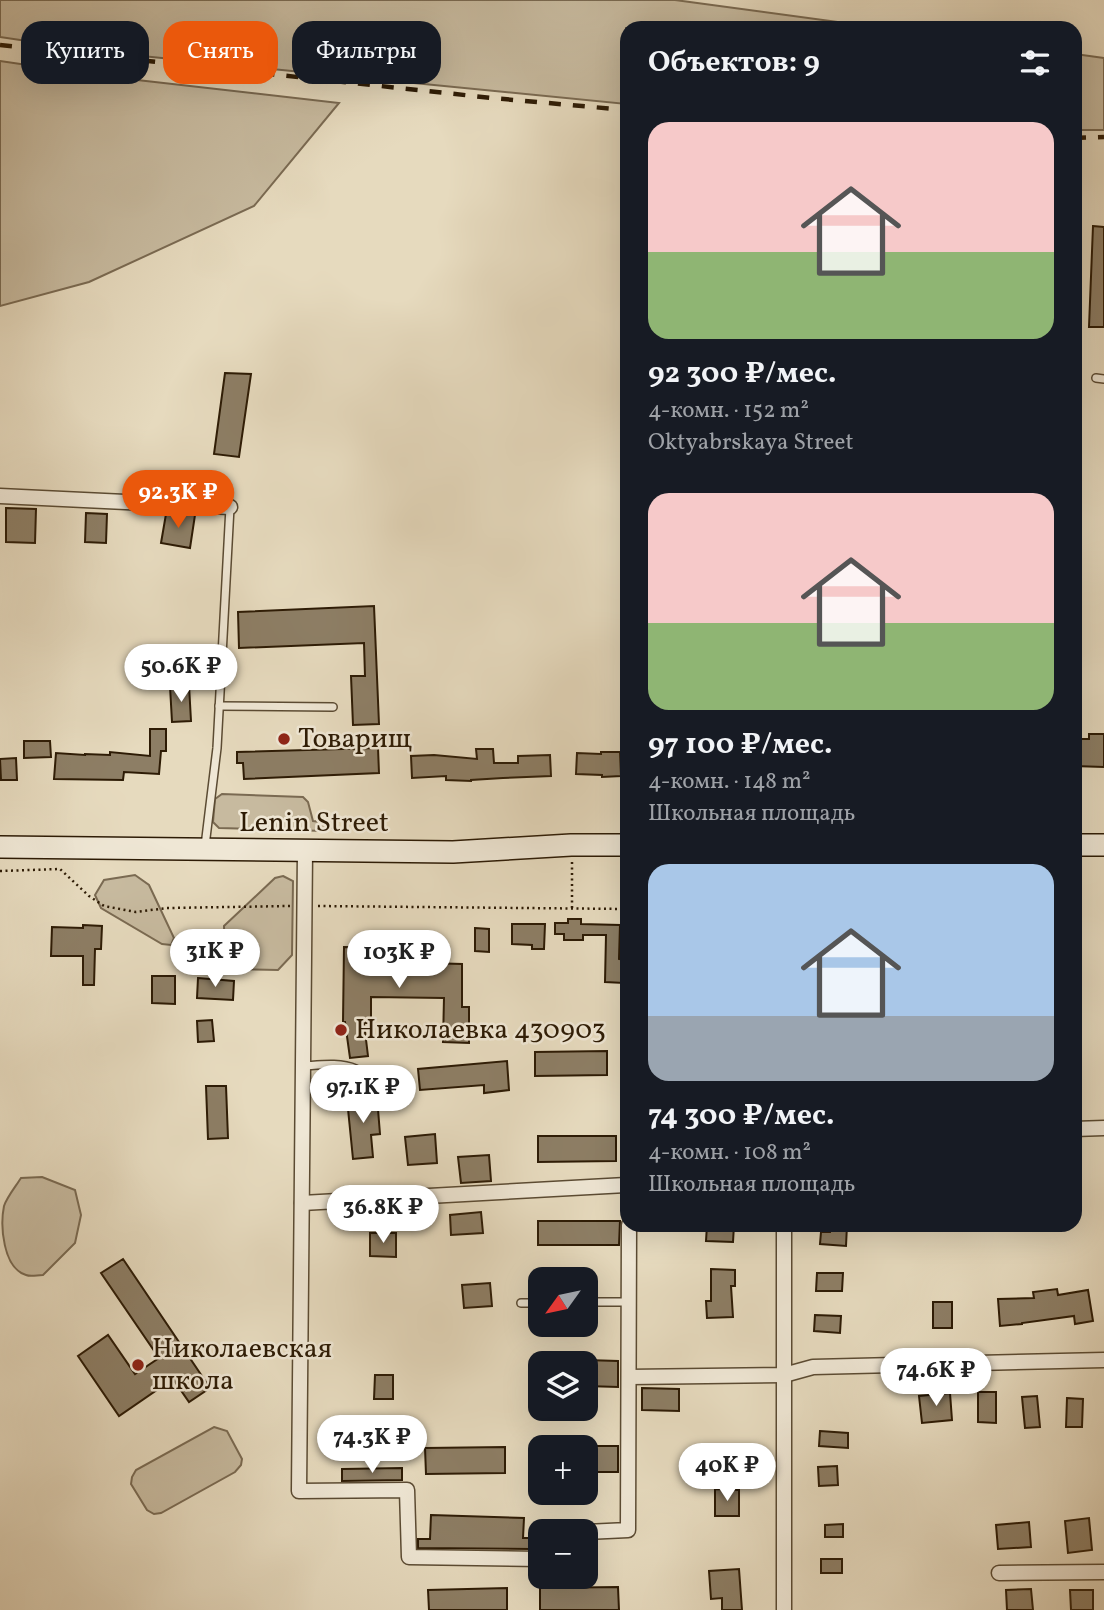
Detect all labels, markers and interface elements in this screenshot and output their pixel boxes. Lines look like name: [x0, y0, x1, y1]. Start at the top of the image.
chip: Купить: [21, 21, 149, 84]
chip: Снять: [163, 21, 278, 84]
chip: Фильтры: [292, 21, 441, 84]
text: Объектов: 9: [648, 42, 820, 84]
icon: filters: [1016, 44, 1054, 82]
icon: home: [788, 168, 914, 294]
text: 92 300 ₽/мес.: [648, 353, 837, 395]
text: 4-комн. · 152 m²: [648, 395, 809, 427]
text: Oktyabrskaya Street: [648, 427, 853, 459]
pin: 92.3K ₽: [113, 470, 243, 530]
text: 92.3K ₽: [138, 477, 218, 509]
icon: home: [788, 539, 914, 665]
pin: 50.6K ₽: [116, 644, 246, 704]
text: 50.6K ₽: [140, 651, 222, 683]
place label: Товарищ: [298, 720, 412, 759]
text: 97 100 ₽/мес.: [648, 724, 833, 766]
marker: Товарищ: [276, 731, 292, 747]
text: 4-комн. · 148 m²: [648, 766, 811, 798]
text: Школьная площадь: [648, 798, 855, 830]
street label: Lenin Street: [239, 804, 389, 843]
icon: home: [788, 910, 914, 1036]
pin: 31K ₽: [166, 930, 264, 989]
pin: 103K ₽: [342, 930, 456, 990]
text: 31K ₽: [186, 936, 244, 968]
text: 103K ₽: [363, 937, 435, 969]
place label: Николаевка 430903: [355, 1011, 606, 1050]
marker: Николаевка 430903: [333, 1022, 349, 1038]
pin: 97.1K ₽: [298, 1066, 428, 1125]
text: 97.1K ₽: [326, 1072, 400, 1104]
text: 74 300 ₽/мес.: [648, 1095, 835, 1137]
text: 4-комн. · 108 m²: [648, 1137, 811, 1169]
text: Школьная площадь: [648, 1169, 855, 1201]
pin: 36.8K ₽: [318, 1186, 448, 1245]
text: 36.8K ₽: [343, 1192, 423, 1224]
north arrow: [528, 1267, 598, 1337]
map controls: [528, 1267, 598, 1589]
place label: Николаевская школа: [152, 1330, 332, 1401]
pin: 74.6K ₽: [871, 1348, 1001, 1408]
button: layers: [528, 1351, 598, 1421]
text: 74.6K ₽: [896, 1355, 976, 1387]
marker: Николаевская школа: [130, 1357, 146, 1373]
pin: 74.3K ₽: [307, 1416, 437, 1475]
text: 74.3K ₽: [333, 1422, 411, 1454]
button: +: [528, 1435, 598, 1505]
pin: 40K ₽: [678, 1444, 776, 1503]
text: 40K ₽: [695, 1450, 759, 1482]
button: −: [528, 1519, 598, 1589]

